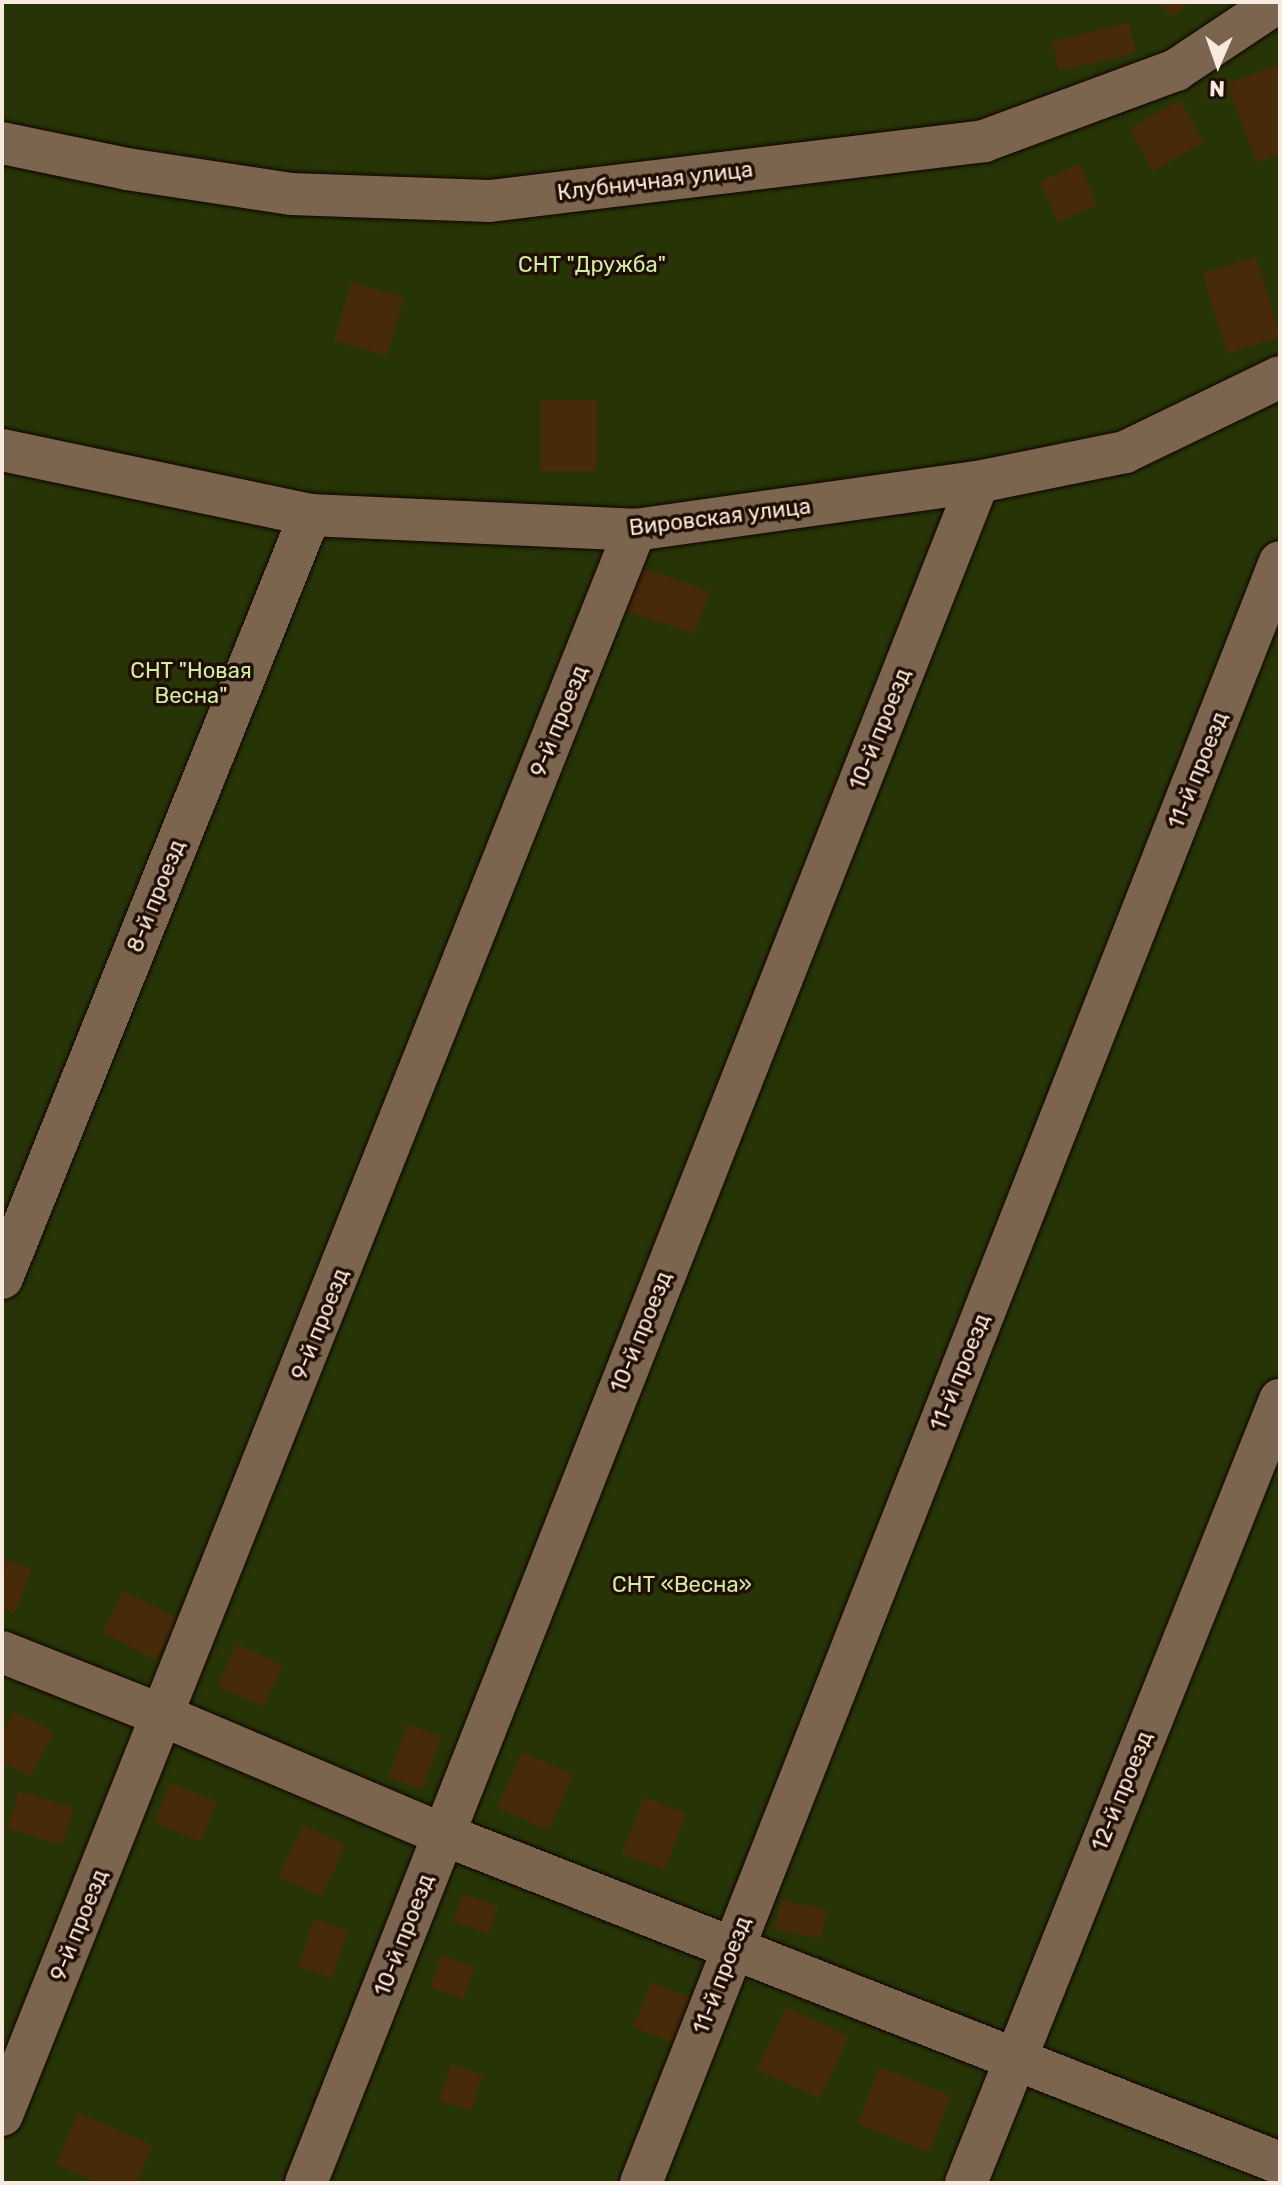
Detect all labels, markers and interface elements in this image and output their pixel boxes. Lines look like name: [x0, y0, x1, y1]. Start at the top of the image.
north arrow: [1178, 24, 1258, 104]
text: N: [1209, 75, 1226, 102]
street label: Клубничная улица: [556, 156, 754, 206]
park label: СНТ "Дружба": [518, 252, 666, 278]
street label: Вировская улица: [628, 493, 812, 541]
park label: СНТ "Новая Весна": [130, 657, 252, 708]
street label: 9-й проезд: [525, 661, 593, 781]
street label: 10-й проезд: [844, 665, 916, 793]
street label: 11-й проезд: [1163, 708, 1233, 832]
street label: 8-й проезд: [121, 836, 191, 956]
street label: 9-й проезд: [286, 1264, 354, 1384]
street label: 10-й проезд: [605, 1268, 677, 1396]
street label: 11-й проезд: [925, 1310, 995, 1434]
park label: СНТ «Весна»: [612, 1572, 752, 1598]
street label: 12-й проезд: [1086, 1727, 1158, 1855]
street label: 9-й проезд: [45, 1865, 113, 1985]
street label: 10-й проезд: [369, 1870, 439, 2000]
street label: 11-й проезд: [687, 1912, 757, 2038]

